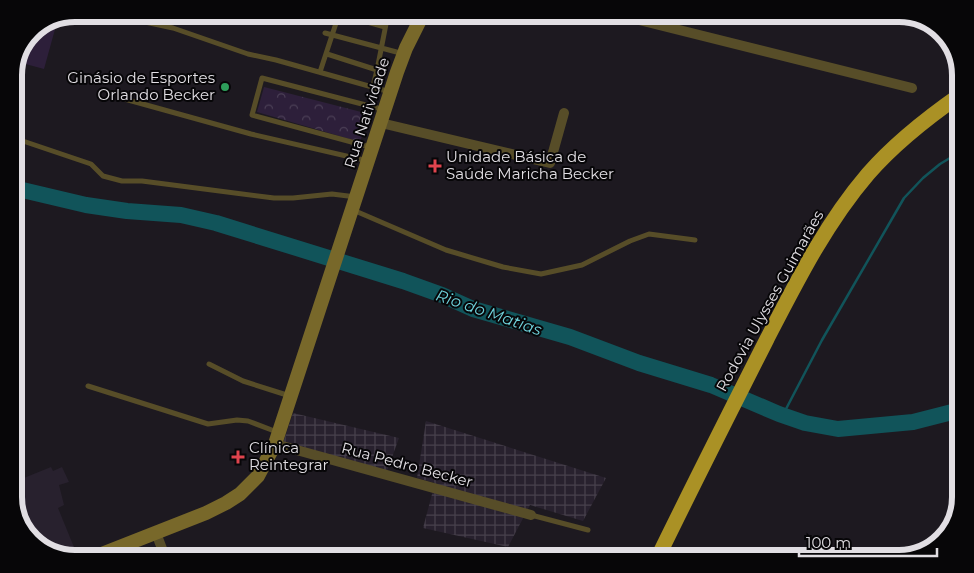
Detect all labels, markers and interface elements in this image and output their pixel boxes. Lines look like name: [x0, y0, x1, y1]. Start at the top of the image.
street label: Rua Natividade: [340, 55, 393, 171]
place label: Ginásio de Esportes Orlando Becker: [67, 68, 215, 104]
marker: Ginásio de Esportes Orlando Becker: [219, 81, 231, 93]
place label: Unidade Básica de Saúde Maricha Becker: [446, 147, 614, 183]
marker: Unidade Básica de Saúde Maricha Becker: [428, 159, 442, 173]
street label: Rodovia Ulysses Guimarães: [712, 207, 827, 395]
water label: Rio do Matias: [433, 285, 544, 340]
place label: Clínica Reintegrar: [249, 438, 329, 474]
street label: Rua Pedro Becker: [339, 438, 475, 491]
marker: Clínica Reintegrar: [231, 450, 245, 464]
scale bar: [799, 526, 936, 558]
text: 100 m: [806, 533, 851, 552]

